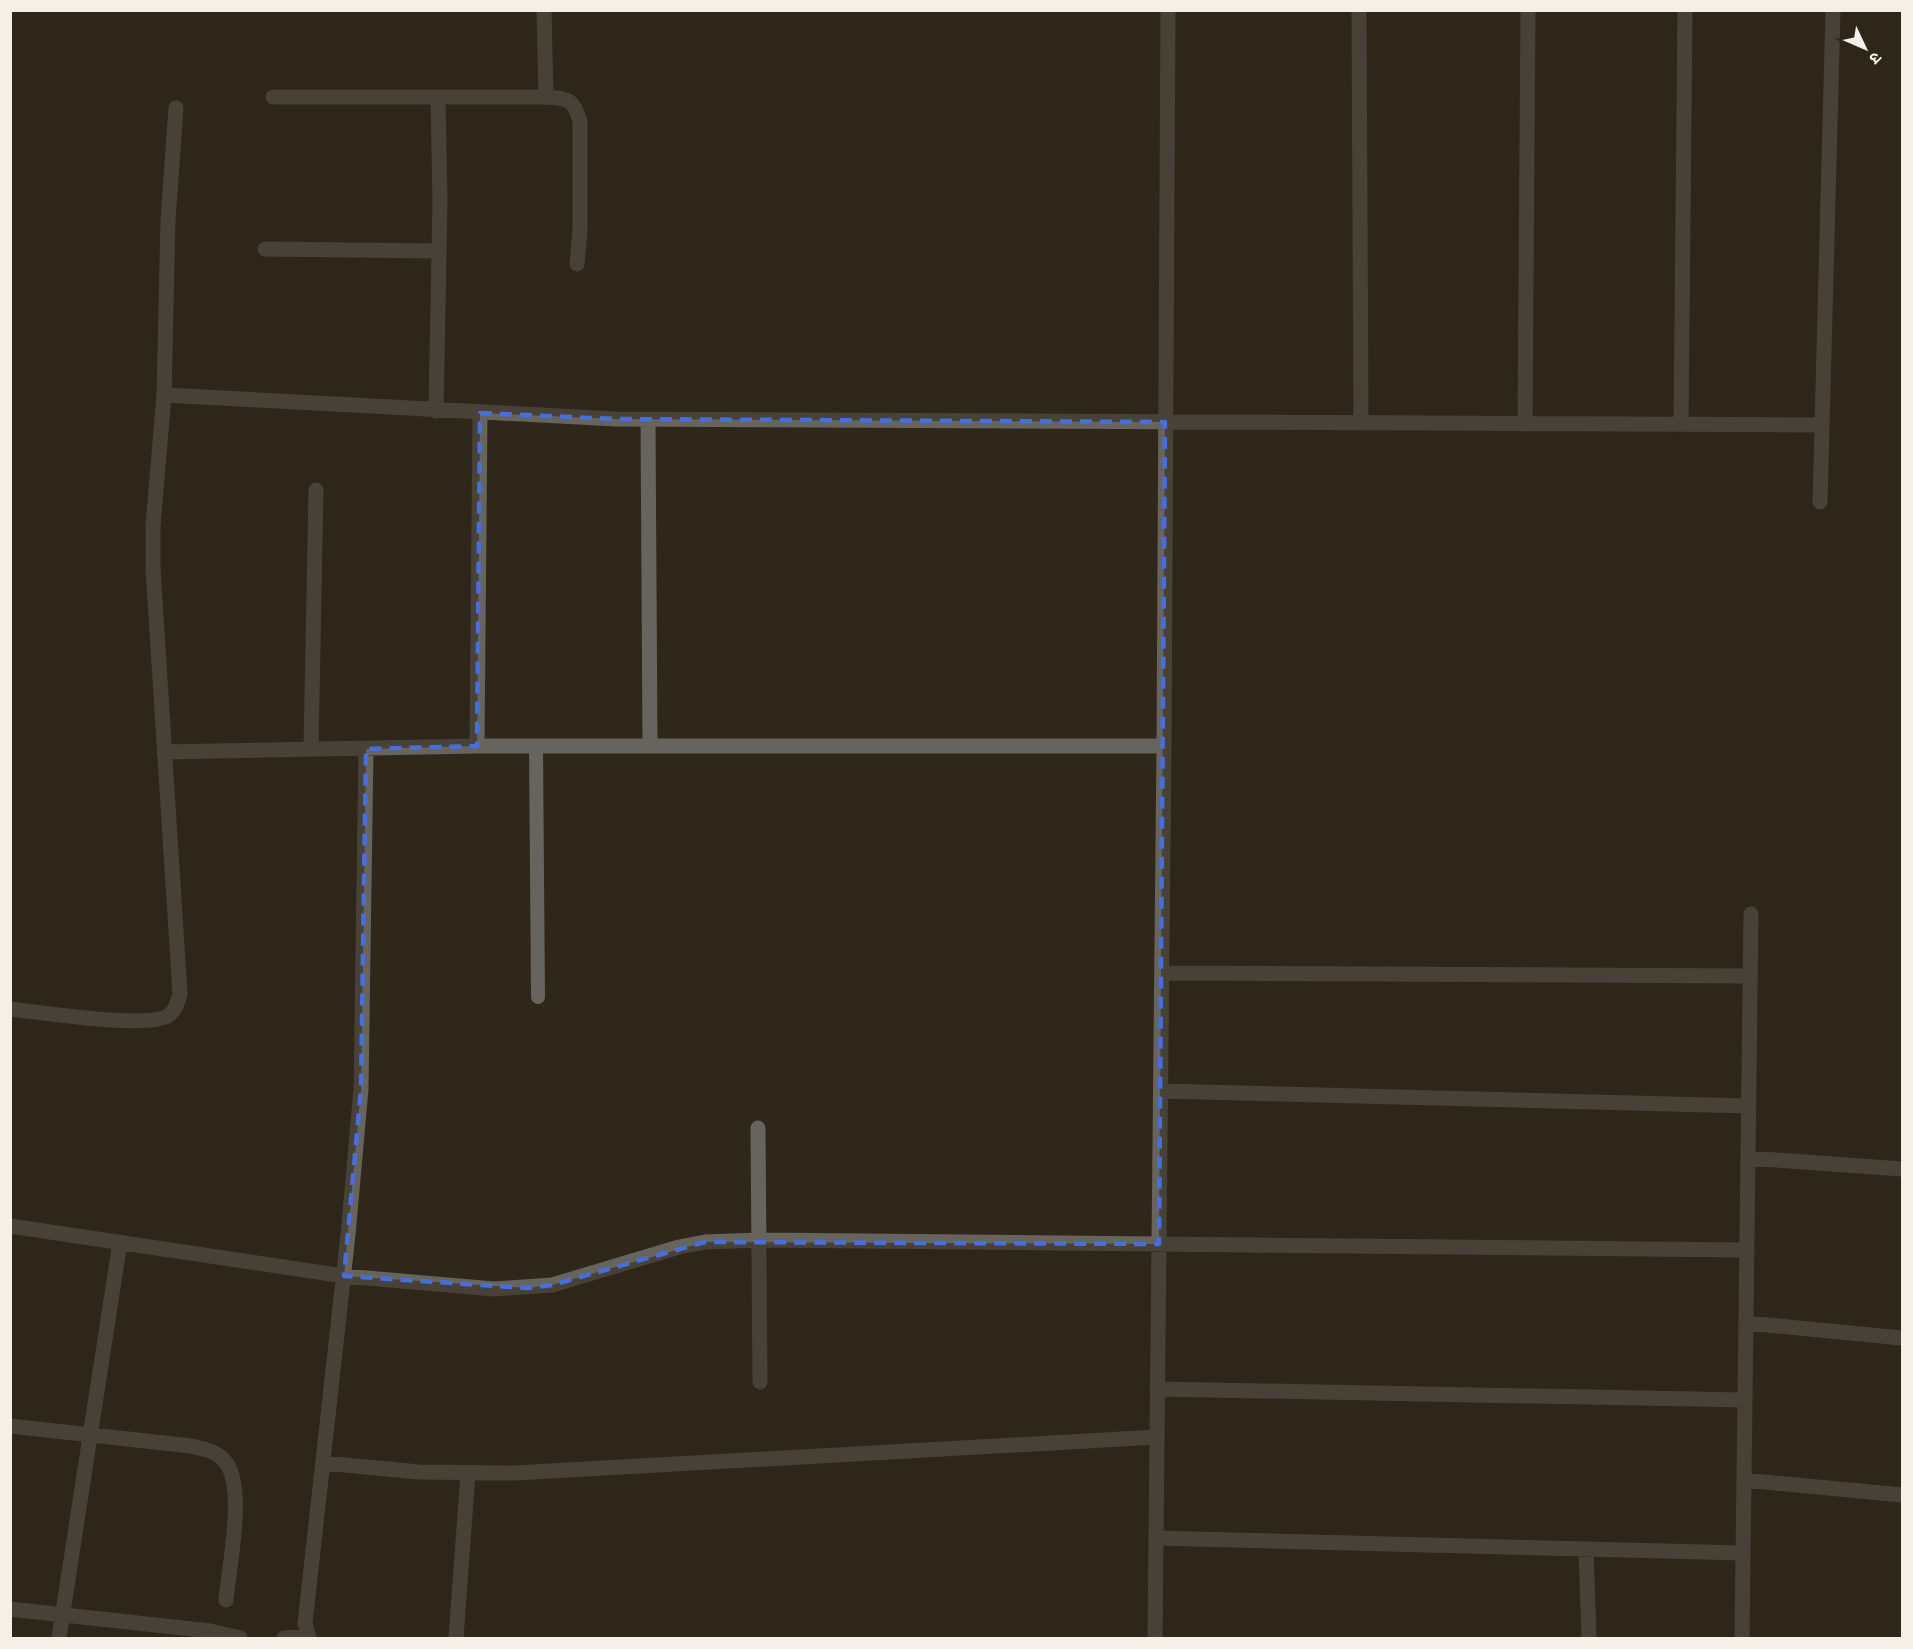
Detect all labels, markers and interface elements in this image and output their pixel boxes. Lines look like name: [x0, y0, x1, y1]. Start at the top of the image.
north arrow: [1835, 18, 1895, 78]
text: उ: [1866, 49, 1886, 69]

